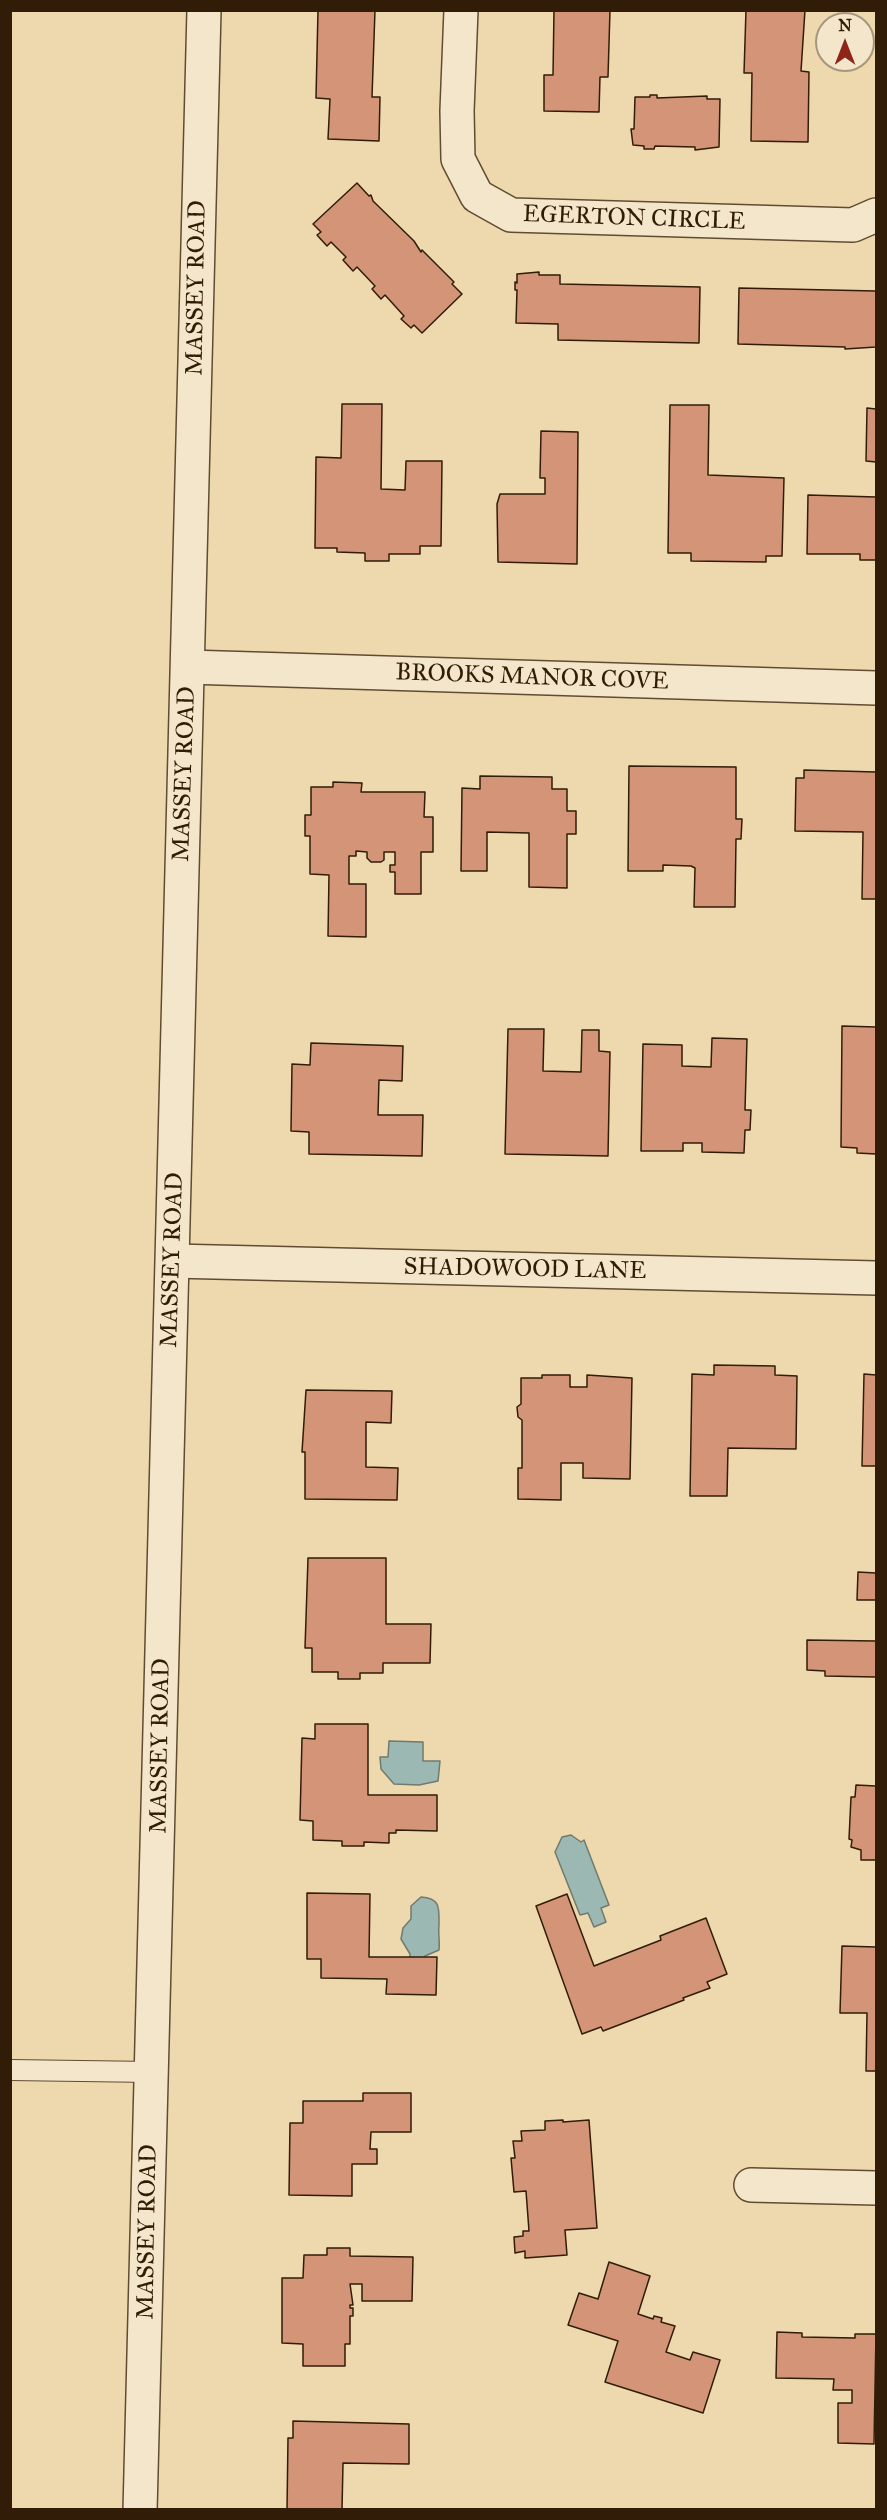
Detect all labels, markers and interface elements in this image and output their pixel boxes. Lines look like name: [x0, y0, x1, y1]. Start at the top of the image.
north arrow: [815, 12, 875, 72]
text: N: [838, 16, 852, 35]
street label: MASSEY ROAD: [181, 200, 213, 376]
street label: EGERTON CIRCLE: [522, 201, 746, 237]
street label: BROOKS MANOR COVE: [395, 659, 669, 697]
street label: MASSEY ROAD: [168, 686, 202, 862]
street label: MASSEY ROAD: [156, 1172, 190, 1348]
street label: SHADOWOOD LANE: [403, 1253, 647, 1287]
street label: MASSEY ROAD: [145, 1658, 177, 1834]
street label: MASSEY ROAD: [132, 2144, 164, 2320]

